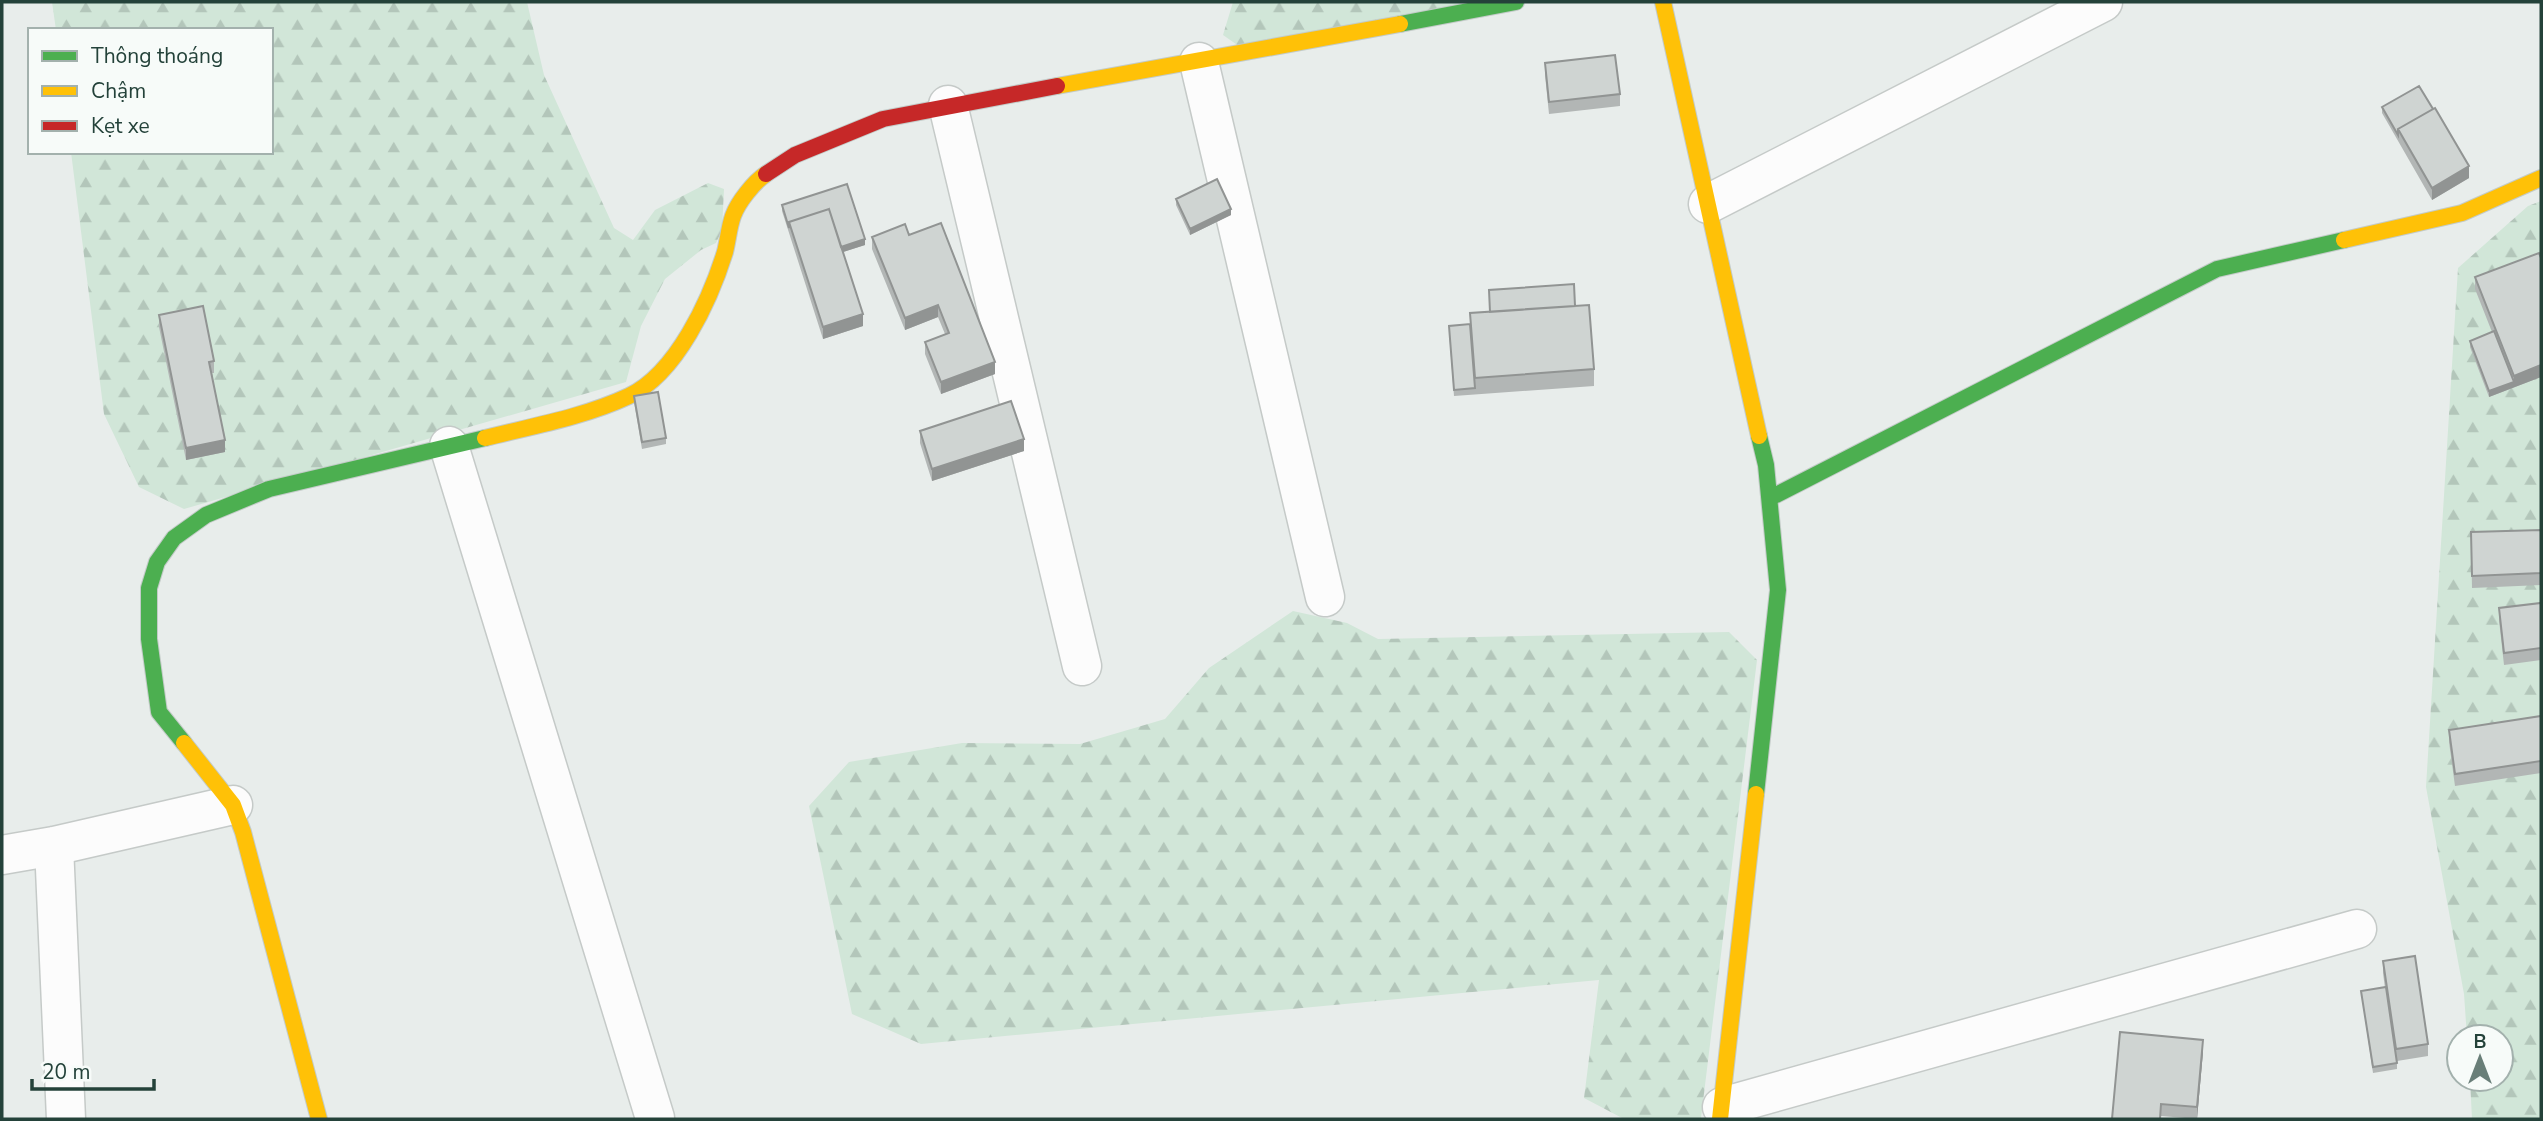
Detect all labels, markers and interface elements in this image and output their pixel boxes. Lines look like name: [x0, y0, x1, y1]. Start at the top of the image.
legend: [28, 28, 273, 154]
text: Thông thoáng: [91, 42, 223, 70]
text: Chậm: [91, 77, 146, 105]
text: Kẹt xe: [91, 112, 150, 140]
north arrow: [2445, 1023, 2515, 1093]
text: B: [2473, 1029, 2487, 1055]
scale bar: [32, 1048, 154, 1092]
text: 20 m: [42, 1058, 91, 1086]

